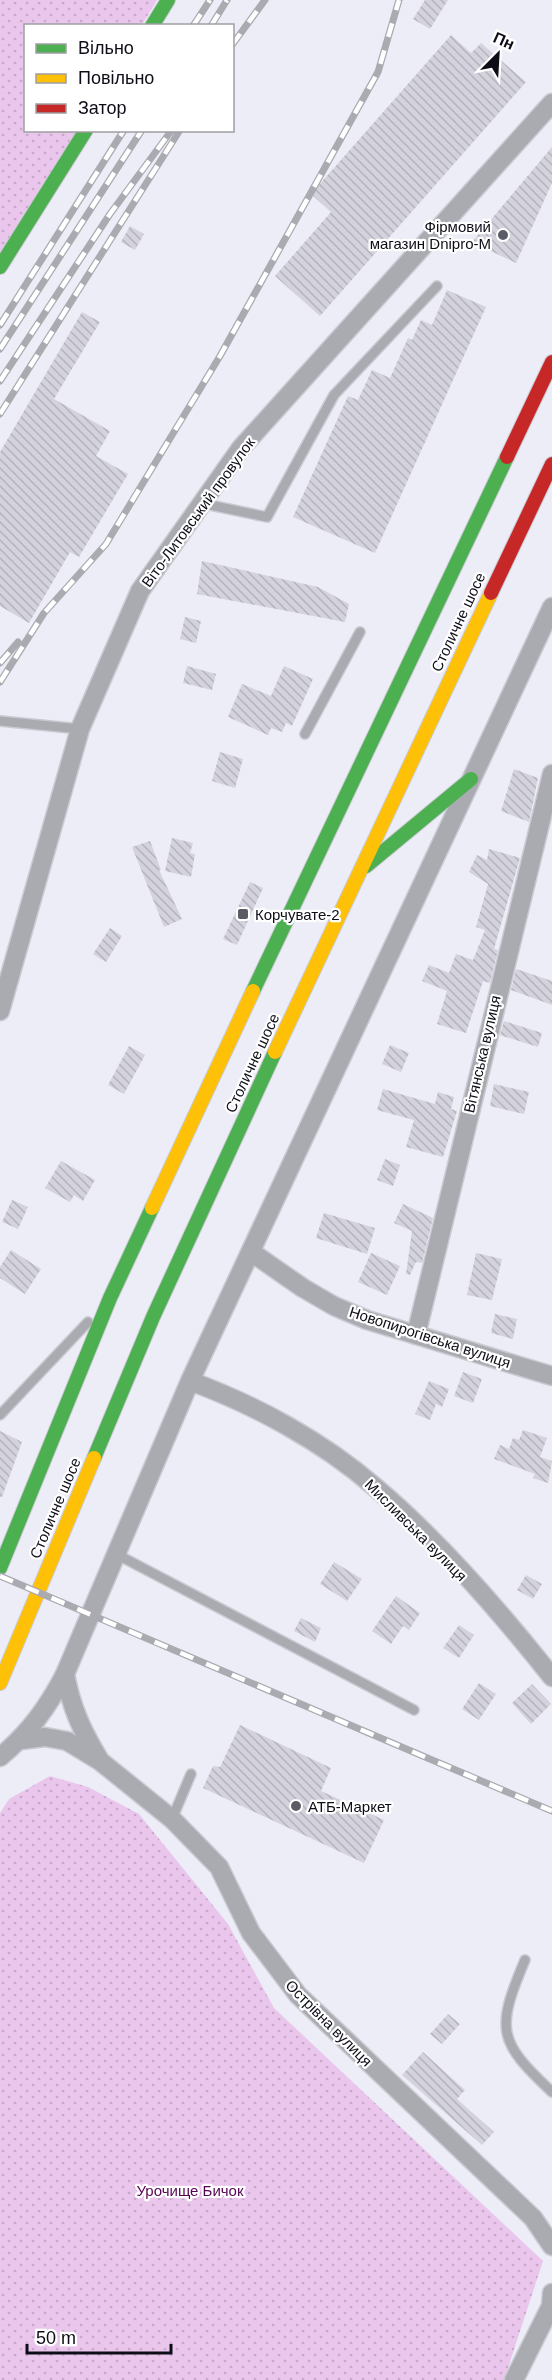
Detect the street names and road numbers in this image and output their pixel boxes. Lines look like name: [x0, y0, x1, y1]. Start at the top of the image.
street label: Віто-Литовський провулок: [138, 434, 258, 590]
street label: Столичне шосе: [428, 570, 488, 674]
street label: Вітянська вулиця: [460, 994, 504, 1114]
street label: Столичне шосе: [222, 1011, 282, 1115]
street label: Новопирогівська вулиця: [347, 1303, 513, 1371]
street label: Столичне шосе: [26, 1455, 84, 1561]
street label: Мисливська вулиця: [362, 1476, 470, 1584]
street label: Острівна вулиця: [282, 1976, 376, 2070]

